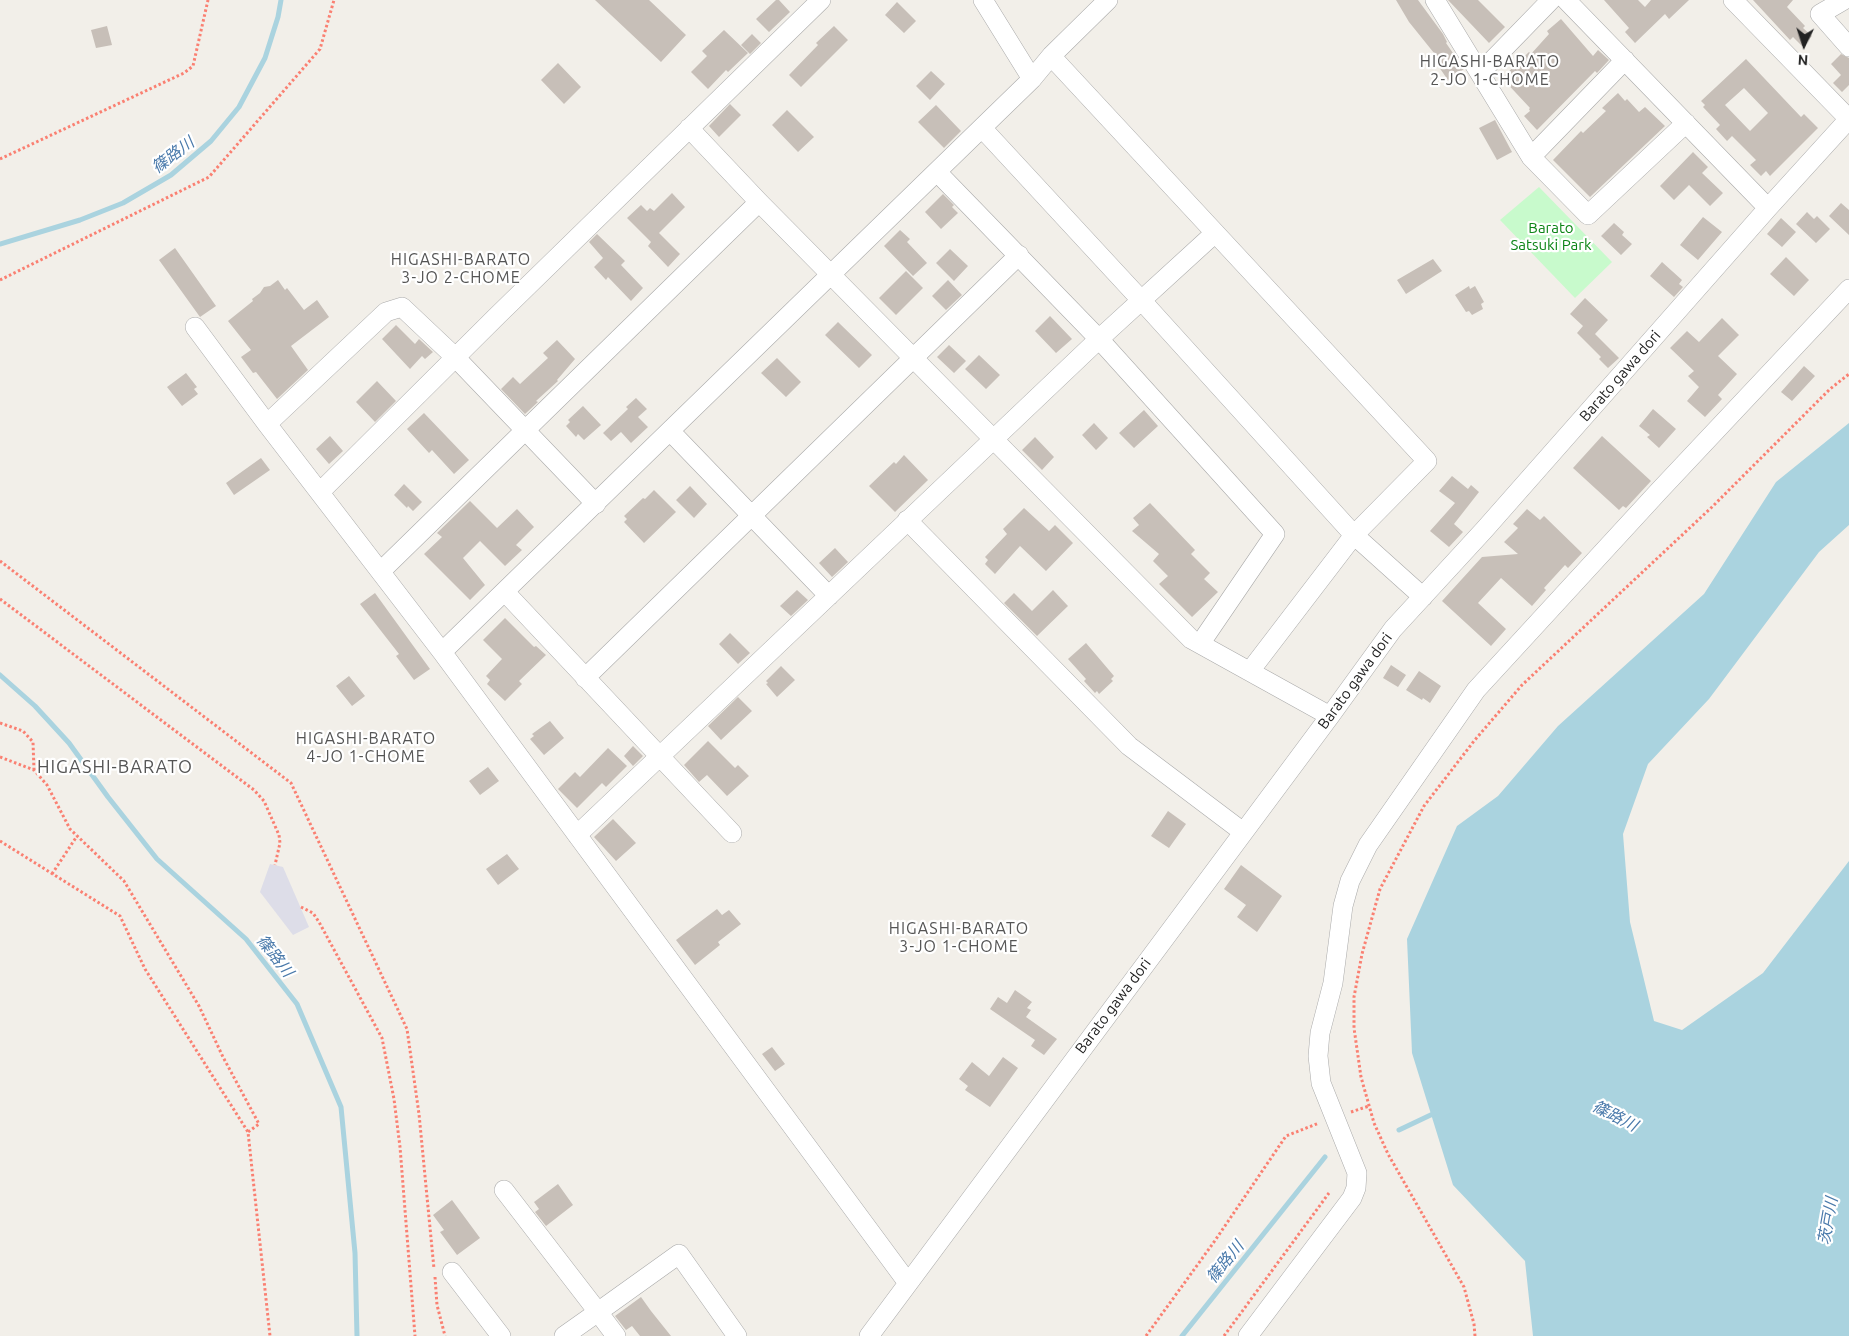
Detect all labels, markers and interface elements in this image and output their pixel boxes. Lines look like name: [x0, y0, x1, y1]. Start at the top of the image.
north arrow: [1779, 20, 1829, 70]
district label: HIGASHI-BARATO 2-JO 1-CHOME: [1418, 52, 1562, 90]
text: N: [1797, 52, 1809, 68]
water label: 篠路川: [148, 133, 198, 177]
park label: Barato Satsuki Park: [1510, 219, 1592, 254]
district label: HIGASHI-BARATO 3-JO 2-CHOME: [389, 250, 533, 288]
street label: Barato gawa dori: [1576, 327, 1664, 425]
street label: Barato gawa dori: [1314, 629, 1396, 733]
district label: HIGASHI-BARATO 4-JO 1-CHOME: [294, 729, 438, 767]
district label: HIGASHI-BARATO: [35, 756, 195, 778]
district label: HIGASHI-BARATO 3-JO 1-CHOME: [887, 919, 1031, 957]
water label: 篠路川: [253, 931, 297, 981]
street label: Barato gawa dori: [1071, 955, 1155, 1057]
water label: 篠路川: [1589, 1097, 1641, 1135]
water label: 茨戸川: [1814, 1196, 1842, 1246]
water label: 篠路川: [1202, 1237, 1248, 1287]

